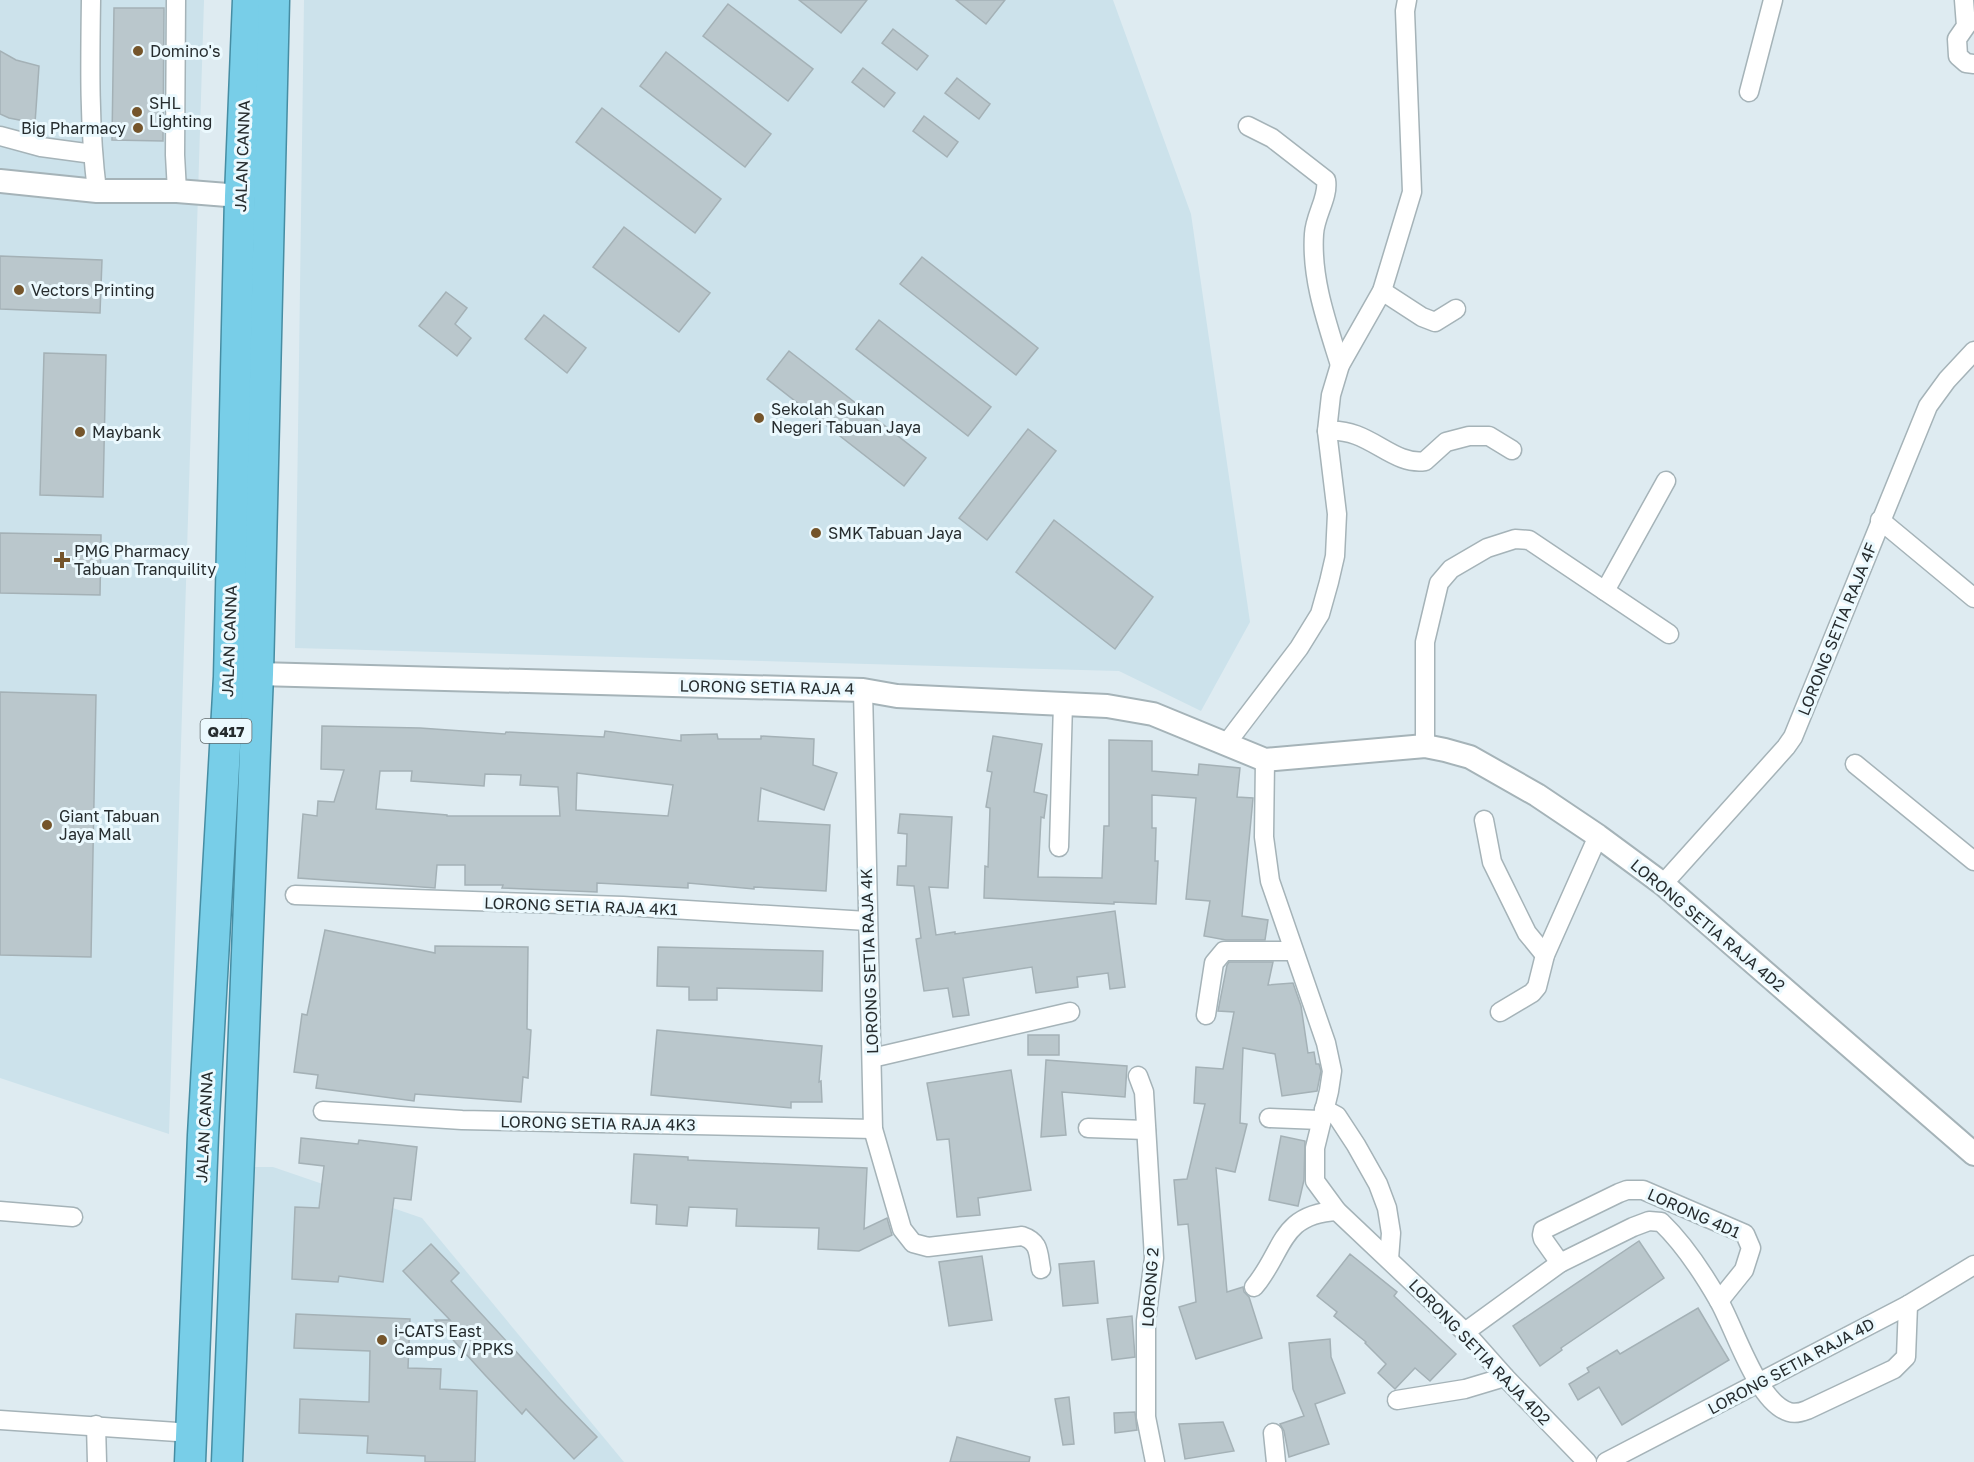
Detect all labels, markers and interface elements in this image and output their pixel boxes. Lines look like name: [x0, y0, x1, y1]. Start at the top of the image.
place label: Domino's: [150, 41, 221, 61]
marker: Domino's: [131, 44, 145, 58]
place label: SHL Lighting: [149, 93, 212, 131]
street label: JALAN CANNA: [230, 99, 254, 212]
marker: SHL Lighting: [130, 105, 144, 119]
place label: Big Pharmacy: [21, 118, 126, 138]
marker: Big Pharmacy: [131, 121, 145, 135]
place label: Vectors Printing: [31, 280, 155, 300]
marker: Vectors Printing: [12, 283, 26, 297]
place label: Sekolah Sukan Negeri Tabuan Jaya: [771, 399, 921, 437]
marker: Sekolah Sukan Negeri Tabuan Jaya: [752, 411, 766, 425]
place label: Maybank: [92, 422, 161, 442]
marker: Maybank: [73, 425, 87, 439]
place label: SMK Tabuan Jaya: [828, 523, 962, 543]
marker: SMK Tabuan Jaya: [809, 526, 823, 540]
street label: LORONG SETIA RAJA 4F: [1793, 540, 1881, 718]
place label: PMG Pharmacy Tabuan Tranquility: [74, 541, 216, 579]
marker: PMG Pharmacy Tabuan Tranquility: [55, 553, 69, 567]
street label: JALAN CANNA: [217, 584, 241, 697]
street label: LORONG SETIA RAJA 4: [679, 675, 855, 699]
road number: Q417: [200, 719, 252, 743]
place label: Giant Tabuan Jaya Mall: [59, 806, 160, 844]
marker: Giant Tabuan Jaya Mall: [40, 818, 54, 832]
street label: LORONG SETIA RAJA 4D2: [1627, 855, 1789, 995]
street label: LORONG SETIA RAJA 4K: [856, 868, 882, 1054]
street label: LORONG SETIA RAJA 4K1: [484, 893, 678, 919]
street label: JALAN CANNA: [191, 1070, 217, 1183]
street label: LORONG SETIA RAJA 4K3: [500, 1111, 696, 1135]
street label: LORONG 4D1: [1645, 1184, 1744, 1242]
street label: LORONG 2: [1137, 1247, 1163, 1327]
street label: LORONG SETIA RAJA 4D2: [1405, 1275, 1555, 1429]
street label: LORONG SETIA RAJA 4D: [1704, 1313, 1878, 1419]
place label: i-CATS East Campus / PPKS: [394, 1321, 514, 1359]
marker: i-CATS East Campus / PPKS: [375, 1333, 389, 1347]

